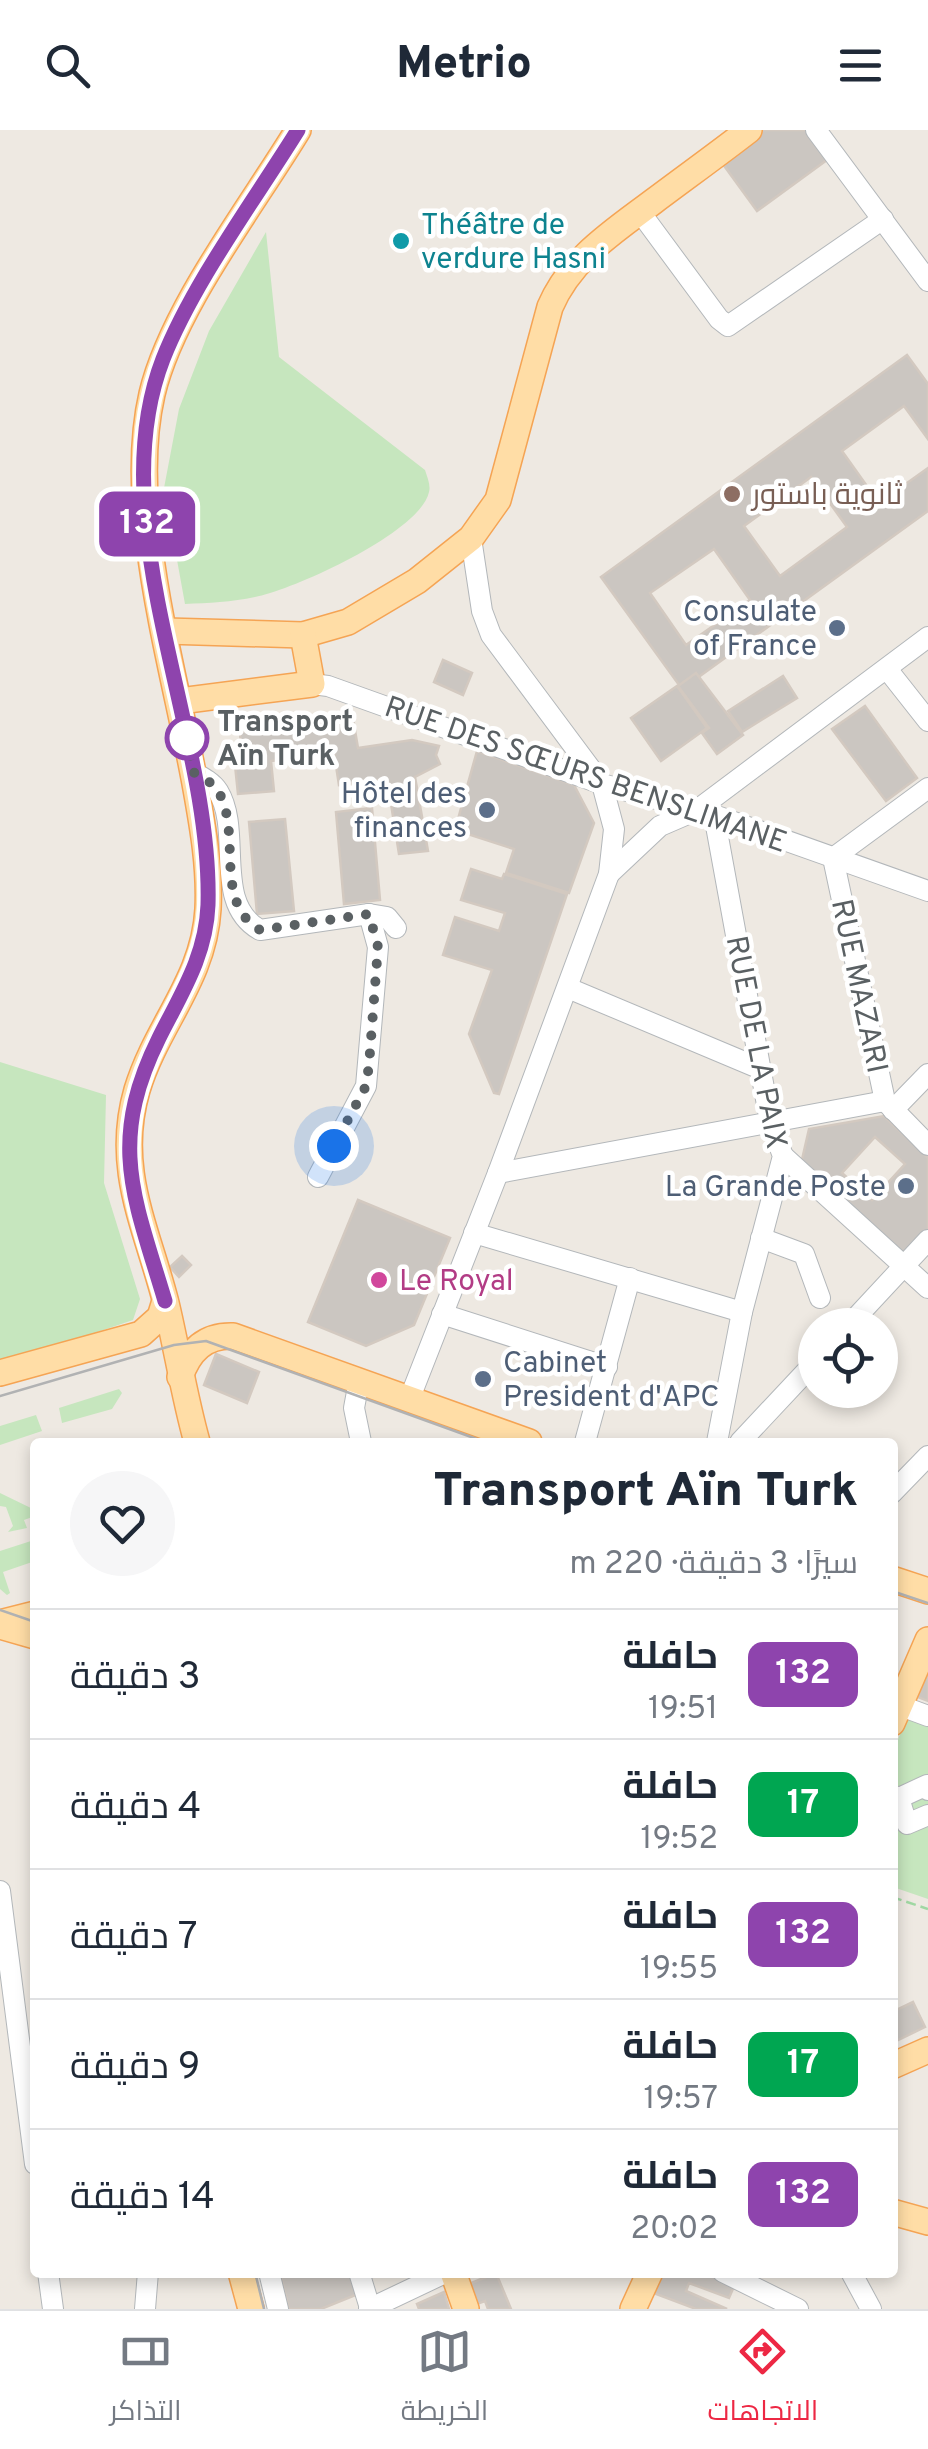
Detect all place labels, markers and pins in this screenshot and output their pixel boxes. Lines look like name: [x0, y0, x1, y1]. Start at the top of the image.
place label: Théâtre de verdure Hasni: [421, 208, 606, 279]
marker: Théâtre de verdure Hasni: [390, 230, 412, 252]
place label: ثانوية باستور: [750, 478, 902, 515]
marker: ثانوية باستور: [721, 483, 743, 505]
place label: Consulate of France: [683, 595, 817, 666]
marker: Consulate of France: [826, 617, 848, 639]
place label: Transport Aïn Turk: [217, 705, 353, 776]
marker: Transport Aïn Turk: [166, 717, 208, 759]
place label: Hôtel des finances: [341, 777, 467, 848]
marker: Hôtel des finances: [476, 799, 498, 821]
place label: La Grande Poste: [665, 1170, 886, 1207]
marker: La Grande Poste: [895, 1175, 917, 1197]
place label: Le Royal: [399, 1264, 514, 1301]
marker: Le Royal: [368, 1269, 390, 1291]
place label: Cabinet President d'APC: [503, 1346, 720, 1417]
marker: Cabinet President d'APC: [472, 1368, 494, 1390]

